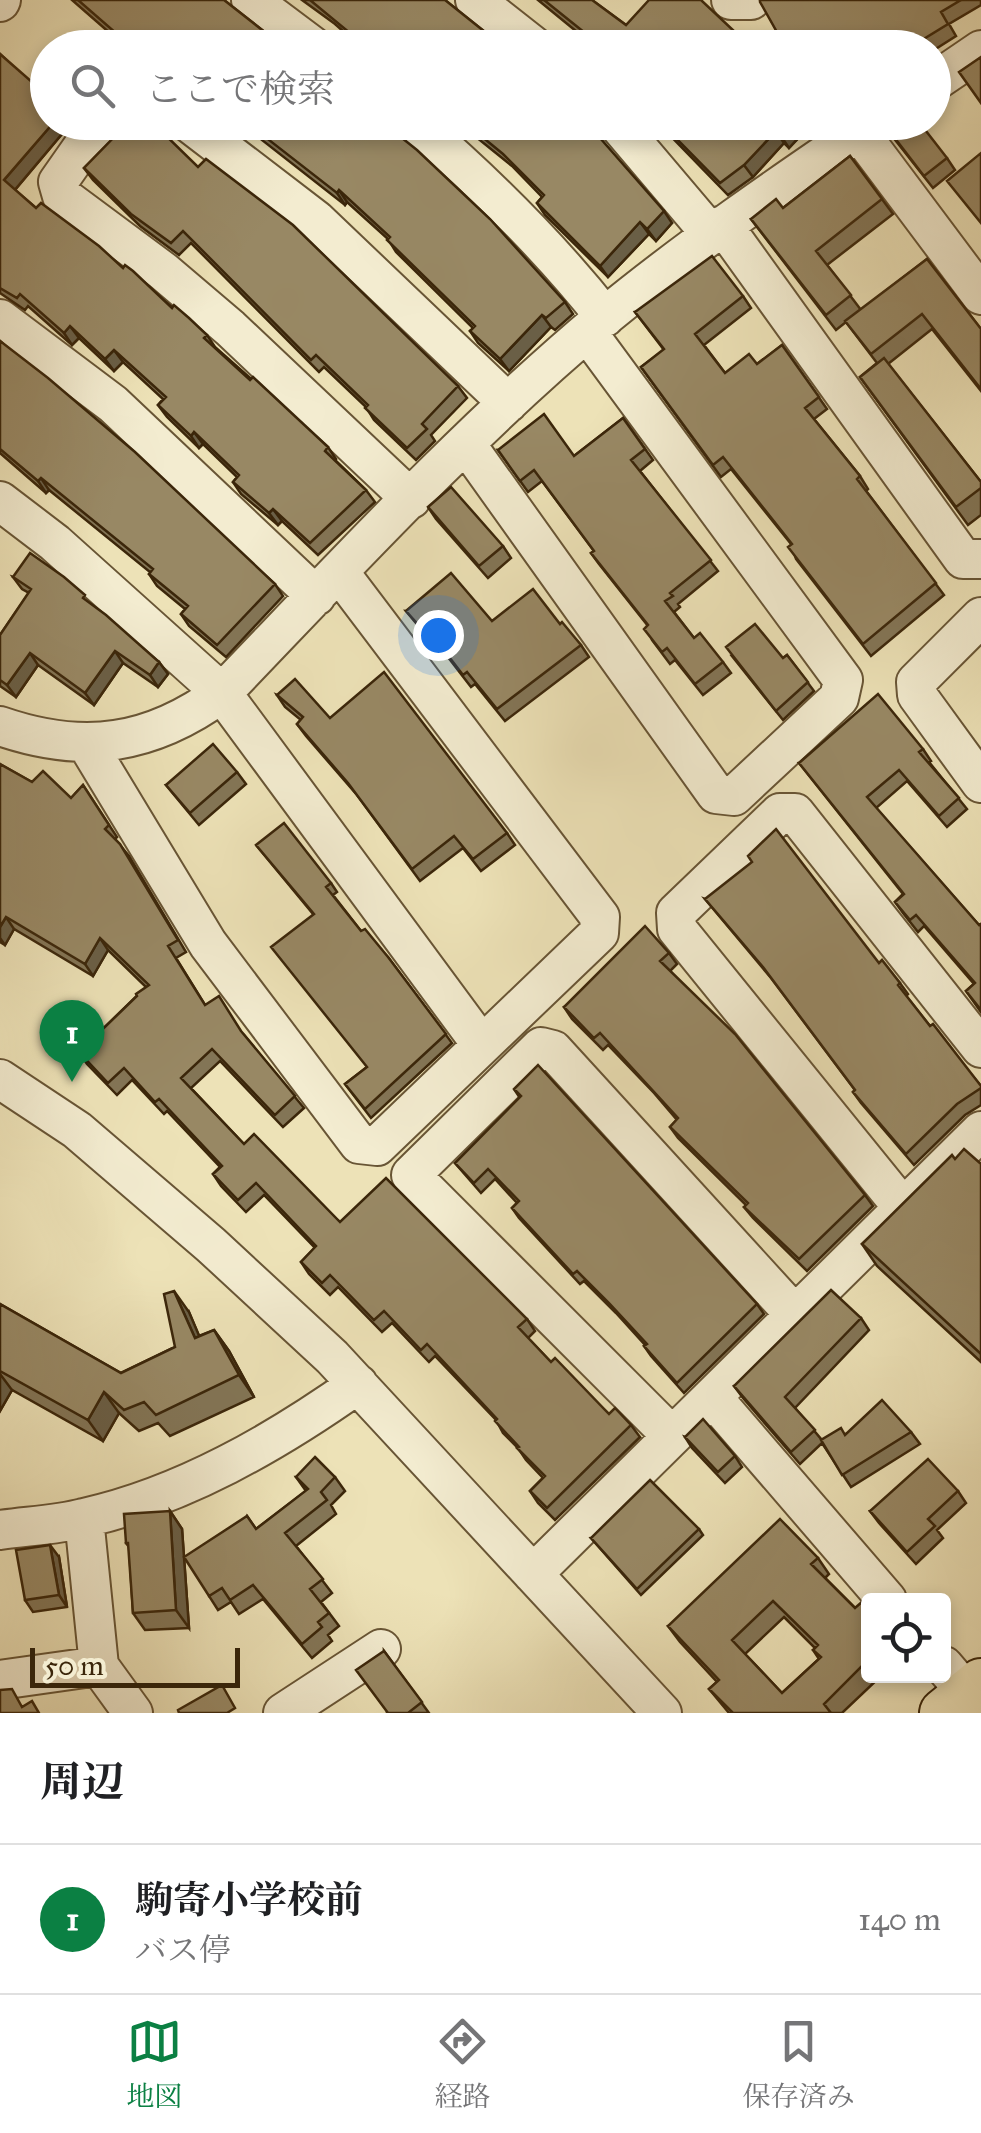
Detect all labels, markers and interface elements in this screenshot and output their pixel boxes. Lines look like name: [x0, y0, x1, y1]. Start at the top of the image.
search box: [30, 30, 951, 140]
icon: search: [65, 58, 120, 113]
text: ここで検索: [145, 66, 335, 112]
your location: [413, 610, 464, 661]
pin: 1: [40, 1000, 104, 1082]
map controls: [861, 1593, 951, 1683]
button: locate: [861, 1593, 951, 1683]
scale bar: [30, 1643, 240, 1688]
text: 50 m: [45, 1648, 104, 1683]
text: 周辺: [40, 1756, 124, 1808]
text: 駒寄小学校前: [135, 1877, 363, 1923]
text: 1: [66, 1900, 79, 1939]
text: 140 m: [858, 1900, 941, 1939]
text: バス停: [135, 1931, 231, 1970]
tab: 地図: [126, 2014, 182, 2114]
tab: 経路: [434, 2014, 491, 2114]
tab: 保存済み: [743, 2014, 855, 2114]

